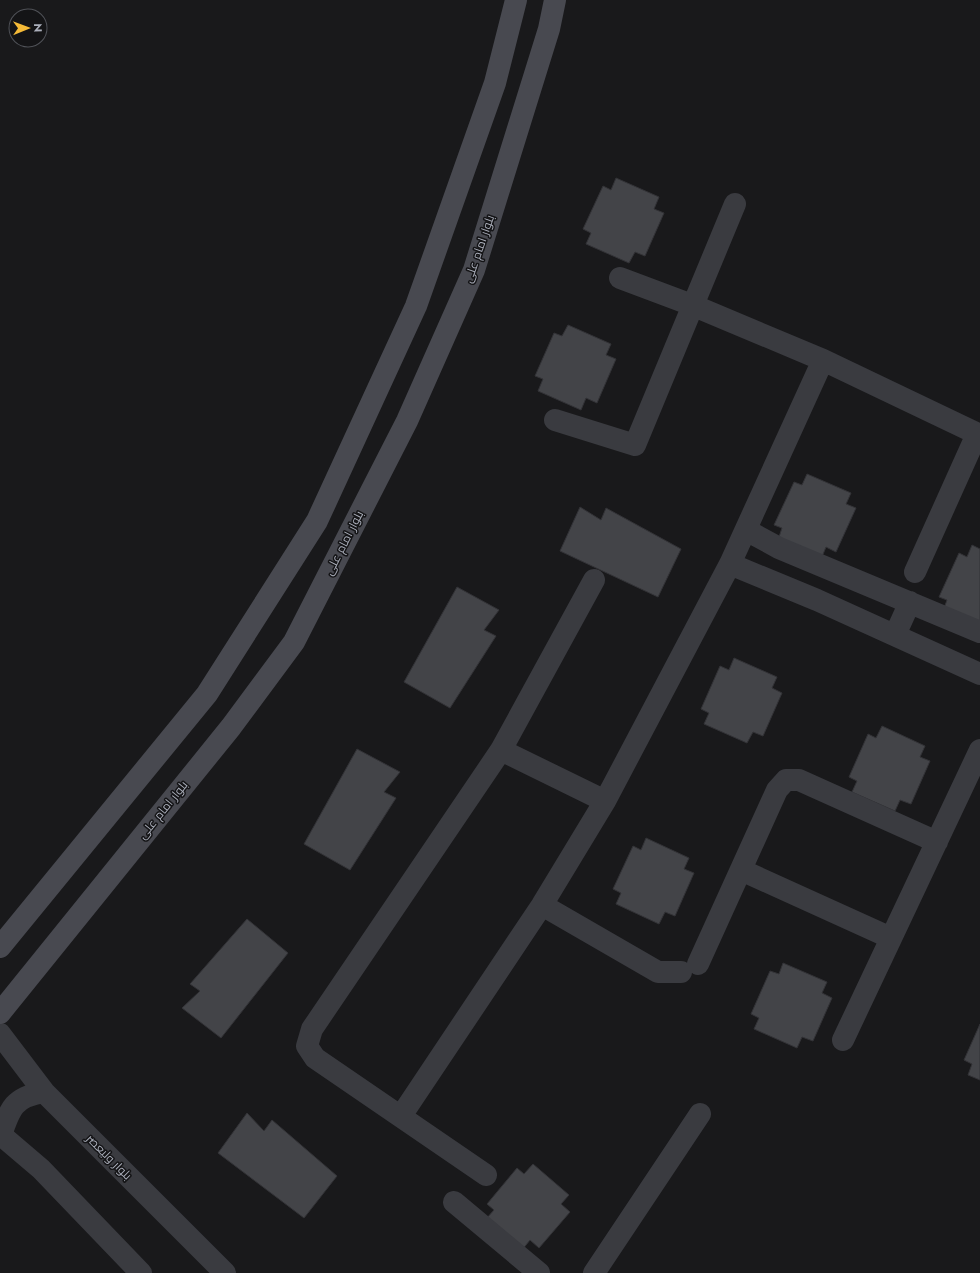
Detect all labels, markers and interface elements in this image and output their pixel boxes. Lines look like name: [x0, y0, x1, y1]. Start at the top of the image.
north arrow: [8, 8, 48, 48]
text: N: [30, 23, 46, 32]
street label: بلوار امام علی: [459, 213, 499, 285]
street label: بلوار امام علی: [320, 507, 368, 579]
street label: بلوار امام علی: [134, 777, 192, 843]
street label: بلوار ولیعصر: [81, 1129, 136, 1184]

